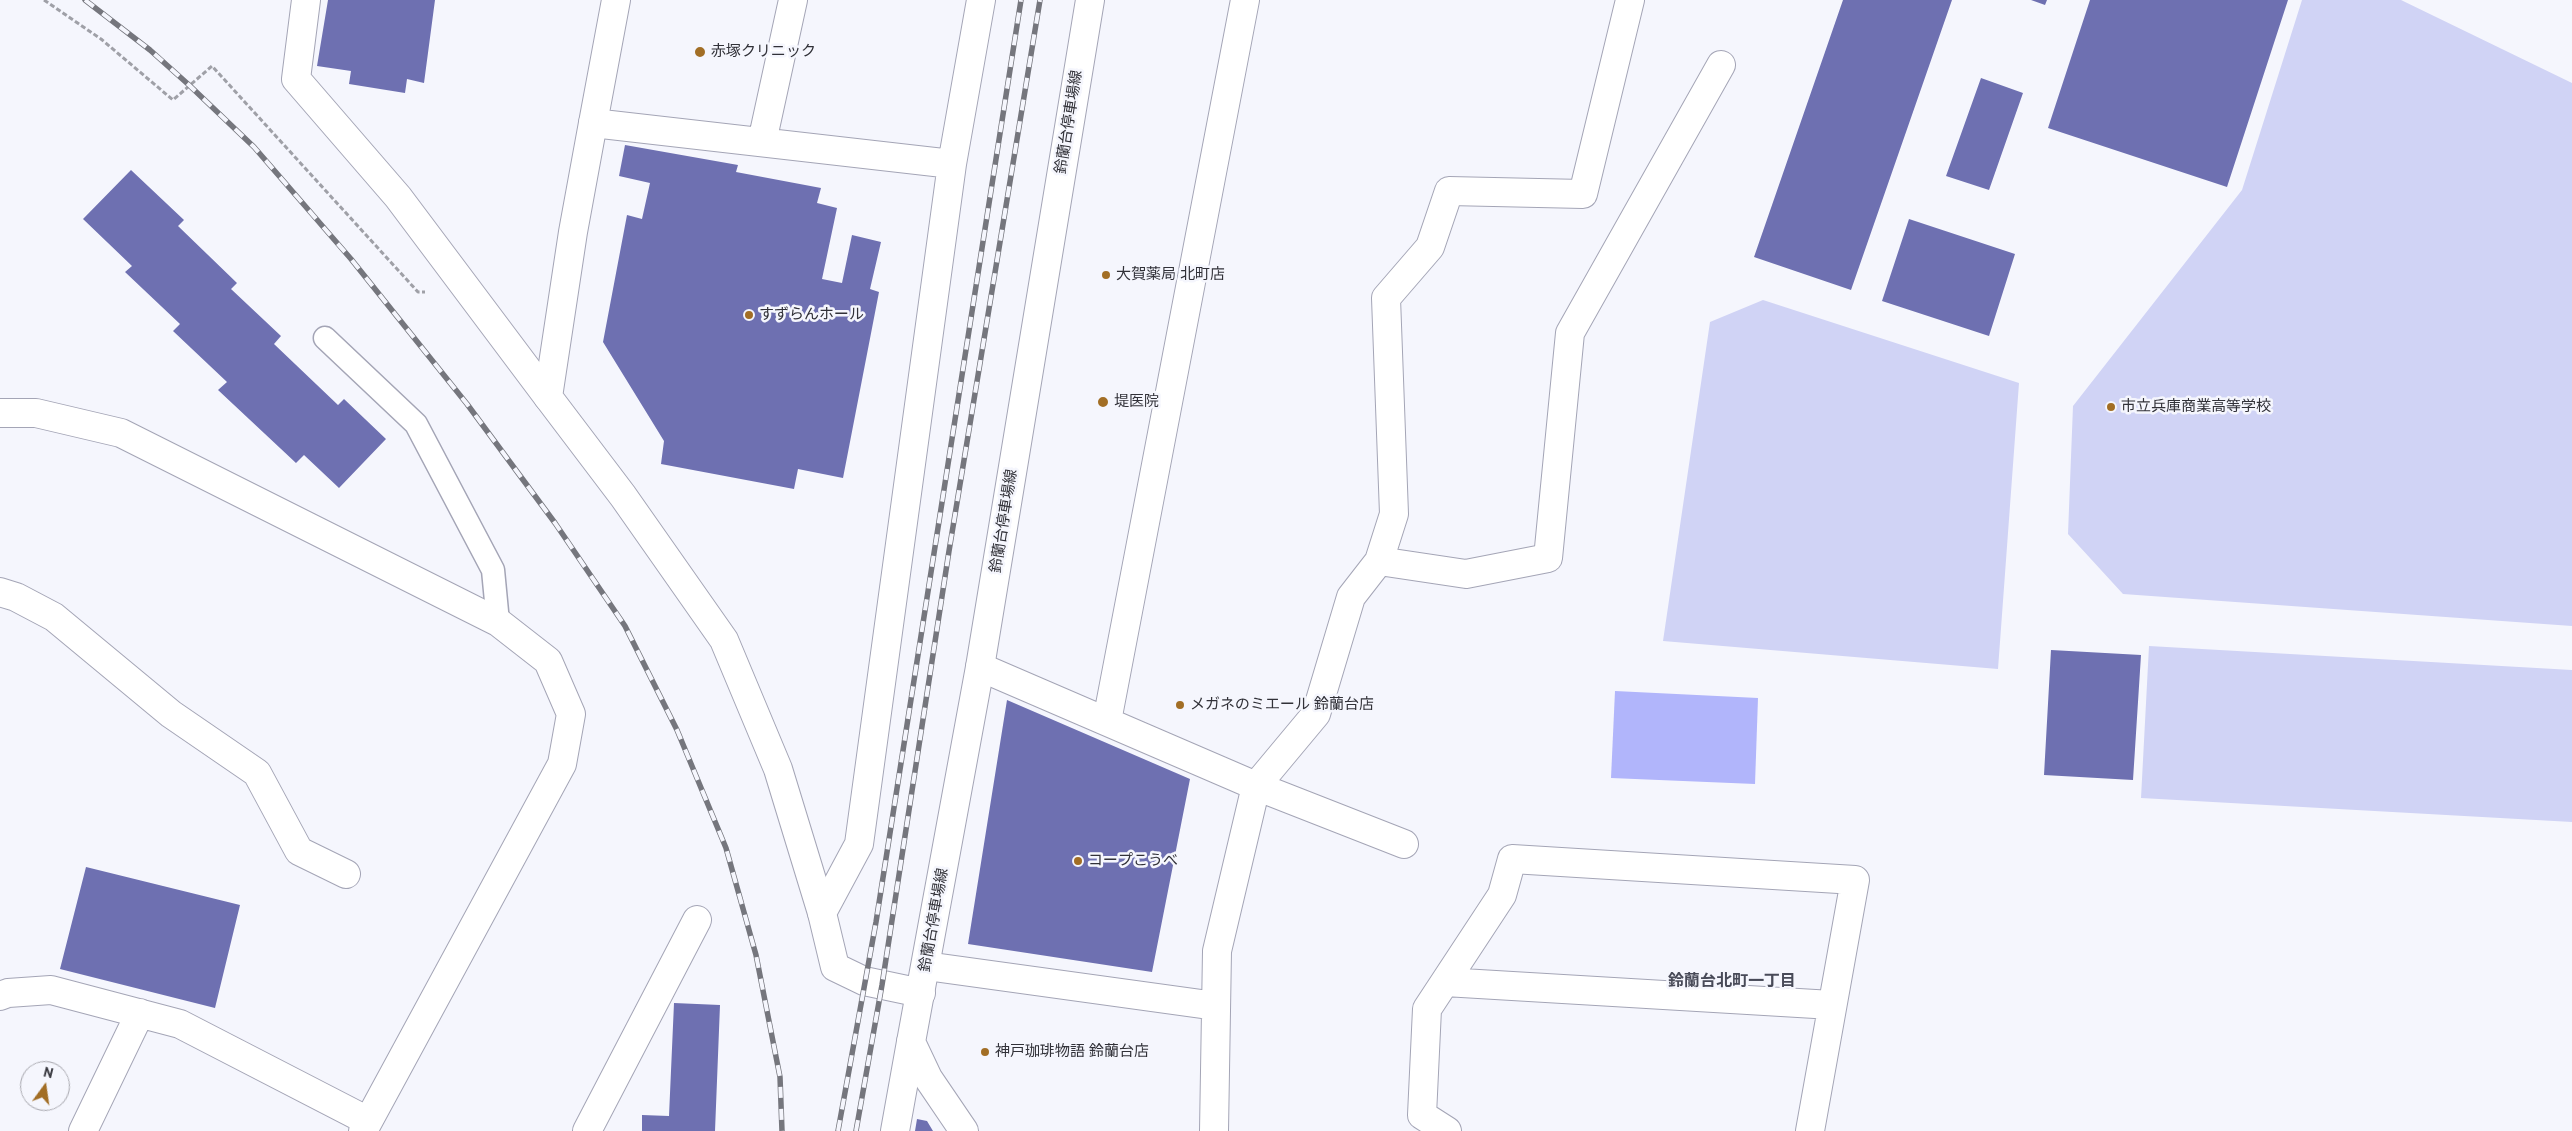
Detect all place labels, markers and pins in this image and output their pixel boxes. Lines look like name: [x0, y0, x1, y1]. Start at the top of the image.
place label: 赤塚クリニック: [711, 43, 816, 61]
marker: 赤塚クリニック: [693, 45, 707, 59]
place label: 大賀薬局 北町店: [1116, 266, 1225, 284]
marker: 大賀薬局 北町店: [1100, 269, 1112, 281]
place label: すずらんホール: [759, 306, 864, 324]
marker: すずらんホール: [743, 309, 755, 321]
place label: 堤医院: [1114, 393, 1159, 411]
marker: 堤医院: [1096, 395, 1110, 409]
place label: 市立兵庫商業高等学校: [2121, 398, 2271, 416]
marker: 市立兵庫商業高等学校: [2105, 401, 2117, 413]
place label: メガネのミエール 鈴蘭台店: [1190, 696, 1374, 714]
marker: メガネのミエール 鈴蘭台店: [1174, 699, 1186, 711]
place label: コープこうべ: [1088, 852, 1178, 870]
marker: コープこうべ: [1072, 855, 1084, 867]
place label: 神戸珈琲物語 鈴蘭台店: [995, 1043, 1149, 1061]
marker: 神戸珈琲物語 鈴蘭台店: [979, 1046, 991, 1058]

